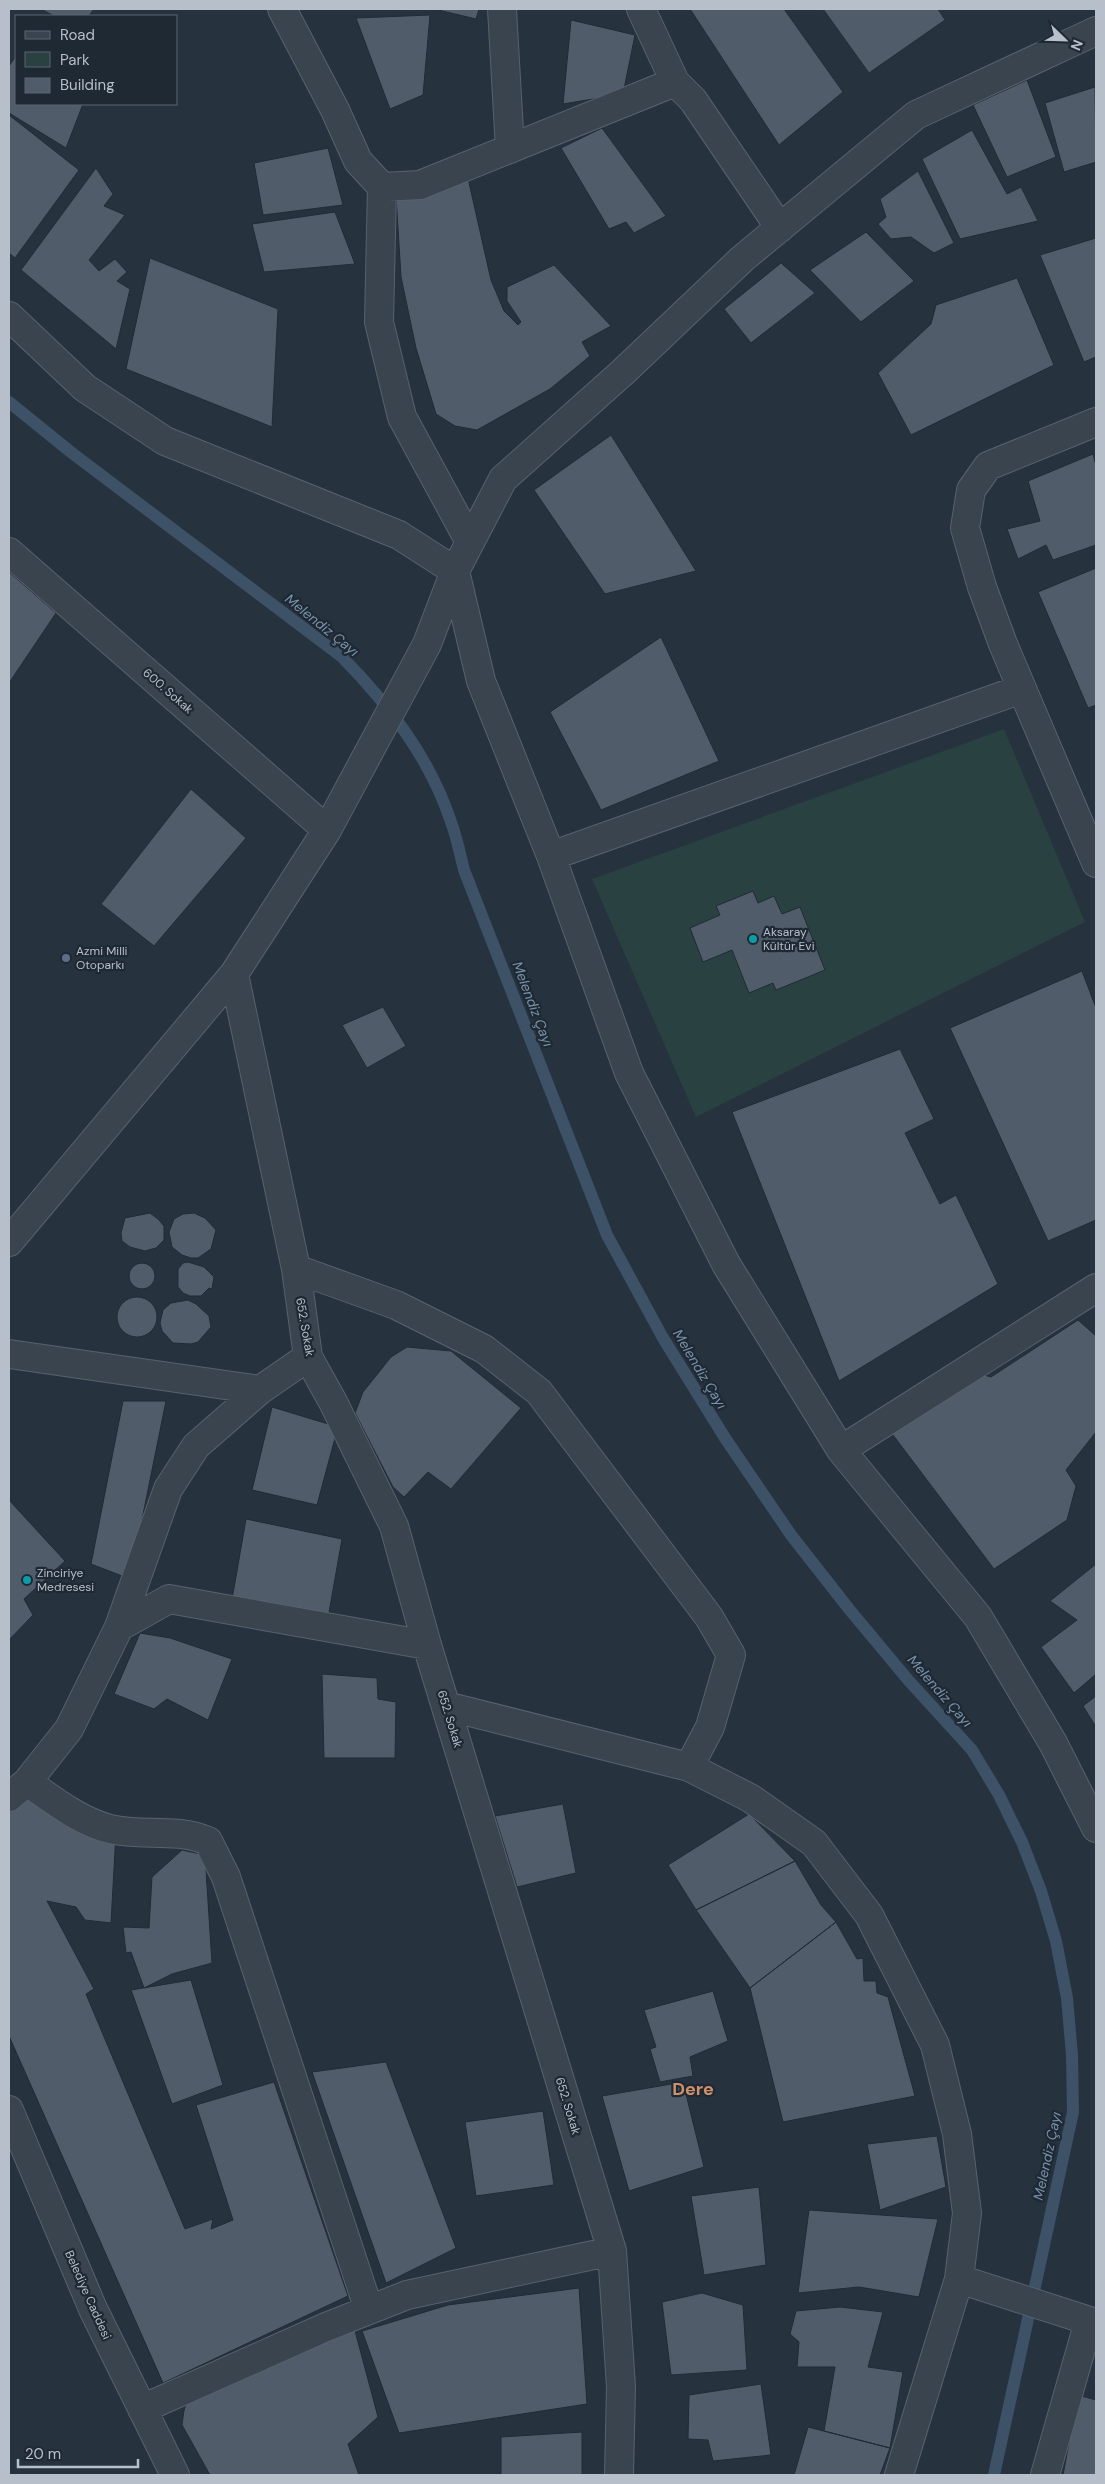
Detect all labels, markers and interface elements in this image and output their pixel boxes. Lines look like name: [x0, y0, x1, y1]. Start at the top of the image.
legend: [15, 15, 178, 105]
north arrow: [1040, 15, 1090, 65]
text: Road: [60, 25, 95, 45]
text: N: [1067, 37, 1087, 53]
text: Park: [60, 50, 90, 70]
text: Building: [60, 75, 115, 95]
water label: Melendiz Çayı: [281, 590, 363, 660]
street label: 600. Sokak: [139, 665, 197, 717]
place label: Aksaray Kültür Evi: [763, 924, 815, 954]
marker: Aksaray Kültür Evi: [747, 933, 759, 945]
place label: Azmi Milli Otoparkı: [76, 943, 128, 973]
marker: Azmi Milli Otoparkı: [60, 952, 72, 964]
water label: Melendiz Çayı: [508, 959, 558, 1049]
street label: 652. Sokak: [292, 1296, 318, 1358]
water label: Melendiz Çayı: [669, 1326, 731, 1412]
place label: Zinciriye Medresesi: [37, 1565, 94, 1595]
marker: Zinciriye Medresesi: [21, 1574, 33, 1586]
water label: Melendiz Çayı: [904, 1651, 976, 1731]
street label: 652. Sokak: [434, 1688, 466, 1750]
street label: 652. Sokak: [552, 2075, 584, 2137]
district label: Dere: [672, 2077, 714, 2101]
water label: Melendiz Çayı: [1029, 2110, 1065, 2202]
street label: Belediye Caddesi: [61, 2248, 115, 2342]
scale bar: [18, 2436, 138, 2468]
text: 20 m: [25, 2444, 61, 2464]

